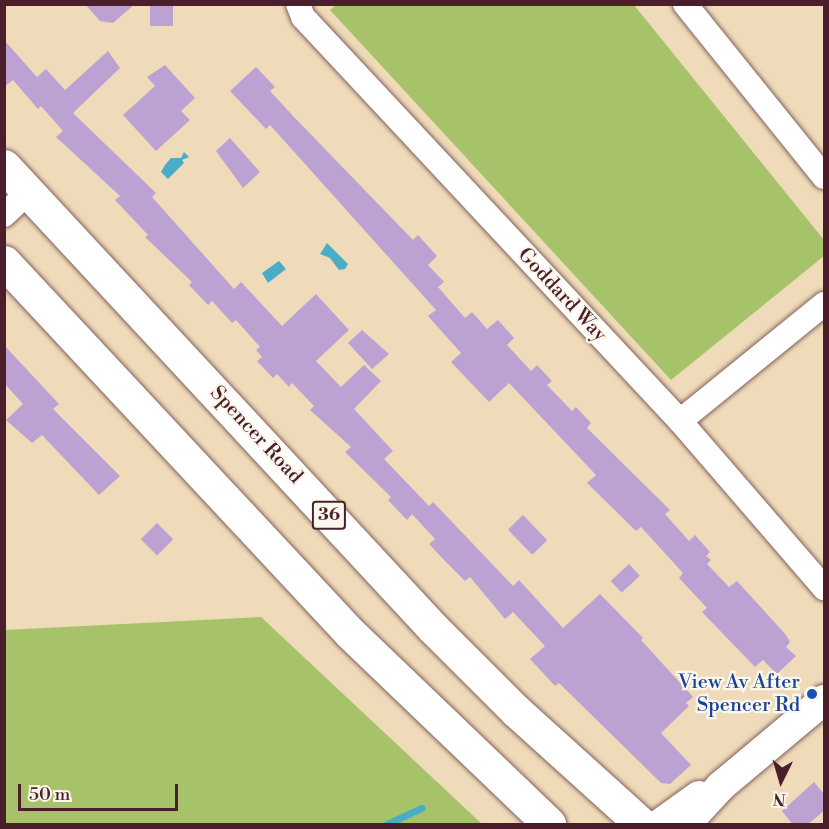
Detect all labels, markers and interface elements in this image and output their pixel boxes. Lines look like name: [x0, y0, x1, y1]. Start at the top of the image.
street label: Goddard Way: [513, 243, 611, 347]
street label: Spencer Road: [205, 381, 307, 489]
road number: 36: [311, 500, 347, 530]
place label: View Av After Spencer Rd: [678, 670, 800, 717]
marker: View Av After Spencer Rd: [805, 687, 819, 701]
north arrow: [751, 751, 811, 811]
scale bar: [21, 772, 182, 810]
text: 50 m: [29, 783, 70, 806]
text: N: [772, 788, 787, 809]

